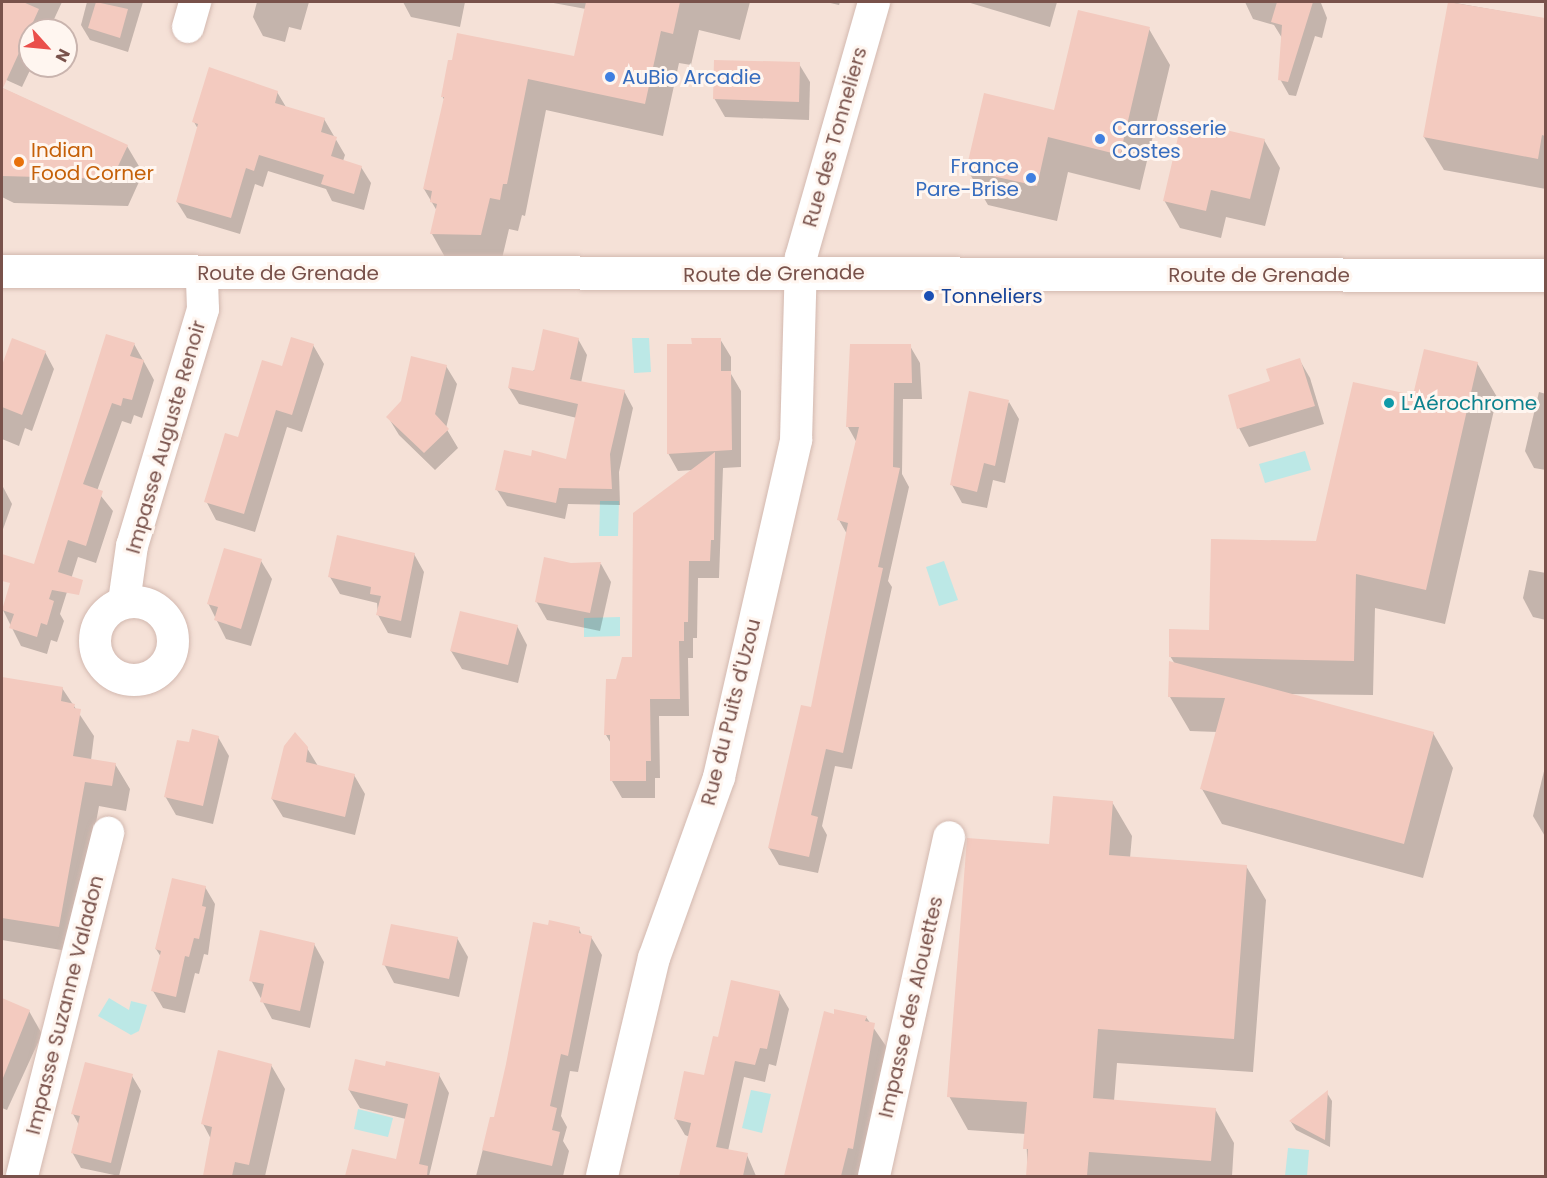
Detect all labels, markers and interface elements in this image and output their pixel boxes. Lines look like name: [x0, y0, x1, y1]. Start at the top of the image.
north arrow: [18, 18, 78, 78]
street label: Rue des Tonneliers: [798, 44, 872, 230]
text: N: [50, 45, 76, 66]
place label: AuBio Arcadie: [622, 65, 761, 89]
marker: AuBio Arcadie: [603, 70, 617, 84]
place label: Carrosserie Costes: [1112, 116, 1227, 163]
marker: Carrosserie Costes: [1093, 132, 1107, 146]
place label: Indian Food Corner: [31, 138, 154, 185]
place label: France Pare-Brise: [916, 154, 1019, 201]
marker: Indian Food Corner: [12, 155, 26, 169]
marker: France Pare-Brise: [1024, 171, 1038, 185]
street label: Route de Grenade: [683, 260, 865, 288]
street label: Route de Grenade: [197, 261, 379, 285]
street label: Route de Grenade: [1168, 263, 1350, 287]
place label: Tonneliers: [941, 284, 1043, 308]
marker: Tonneliers: [922, 289, 936, 303]
street label: Impasse Auguste Renoir: [121, 317, 211, 557]
place label: L'Aérochrome: [1401, 391, 1537, 415]
marker: L'Aérochrome: [1382, 396, 1396, 410]
street label: Rue du Puits d'Uzou: [696, 616, 766, 808]
street label: Impasse Suzanne Valadon: [21, 873, 109, 1137]
street label: Impasse des Alouettes: [874, 894, 948, 1120]

